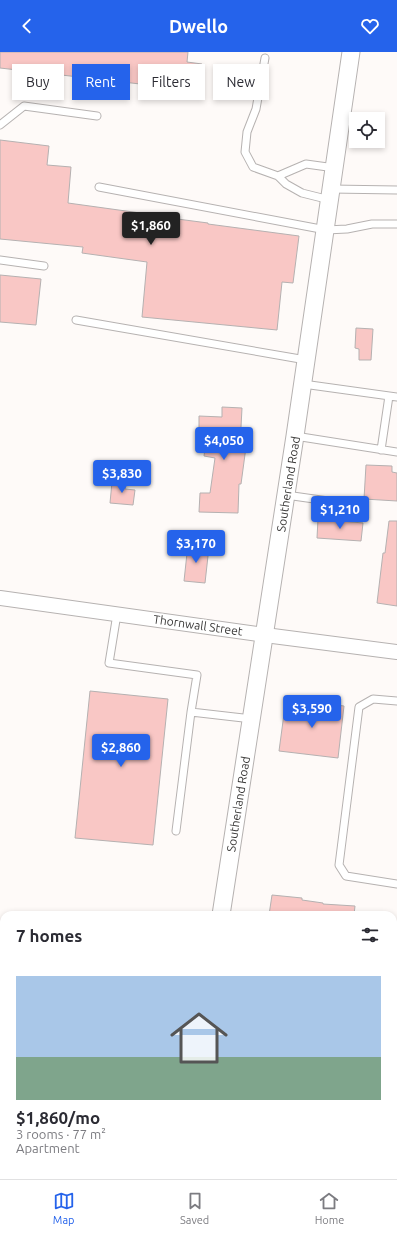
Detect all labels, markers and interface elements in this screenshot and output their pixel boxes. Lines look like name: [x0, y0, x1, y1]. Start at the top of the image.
icon: back: [16, 15, 38, 37]
icon: heart: [359, 15, 381, 37]
text: Dwello: [169, 16, 228, 36]
chip: Buy: [12, 64, 64, 100]
chip: Rent: [72, 64, 130, 100]
chip: Filters: [138, 64, 205, 100]
chip: New: [213, 64, 269, 100]
map controls: [349, 112, 385, 148]
button: locate: [349, 112, 385, 148]
pin: $1,860: [118, 212, 184, 246]
text: $1,860: [131, 218, 171, 232]
pin: $4,050: [191, 427, 257, 461]
text: $4,050: [204, 433, 244, 447]
street label: Southerland Road: [274, 435, 302, 533]
pin: $3,830: [89, 460, 155, 494]
text: $3,830: [102, 466, 142, 480]
pin: $1,210: [307, 496, 373, 530]
text: $1,210: [320, 502, 360, 516]
pin: $3,170: [163, 530, 229, 564]
text: $3,170: [176, 536, 216, 550]
street label: Thornwall Street: [153, 612, 244, 638]
pin: $3,590: [279, 695, 345, 729]
text: $3,590: [292, 701, 332, 715]
pin: $2,860: [88, 734, 154, 768]
text: $2,860: [101, 740, 141, 754]
street label: Southerland Road: [224, 755, 252, 853]
icon: filters: [359, 924, 381, 946]
text: 7 homes: [16, 926, 82, 945]
icon: home: [163, 1002, 235, 1074]
text: $1,860/mo: [16, 1108, 100, 1127]
text: 3 rooms · 77 m²: [16, 1127, 106, 1141]
text: Apartment: [16, 1141, 80, 1155]
tab: Map: [53, 1190, 75, 1226]
tab: Saved: [180, 1190, 209, 1226]
tab: Home: [315, 1190, 344, 1226]

